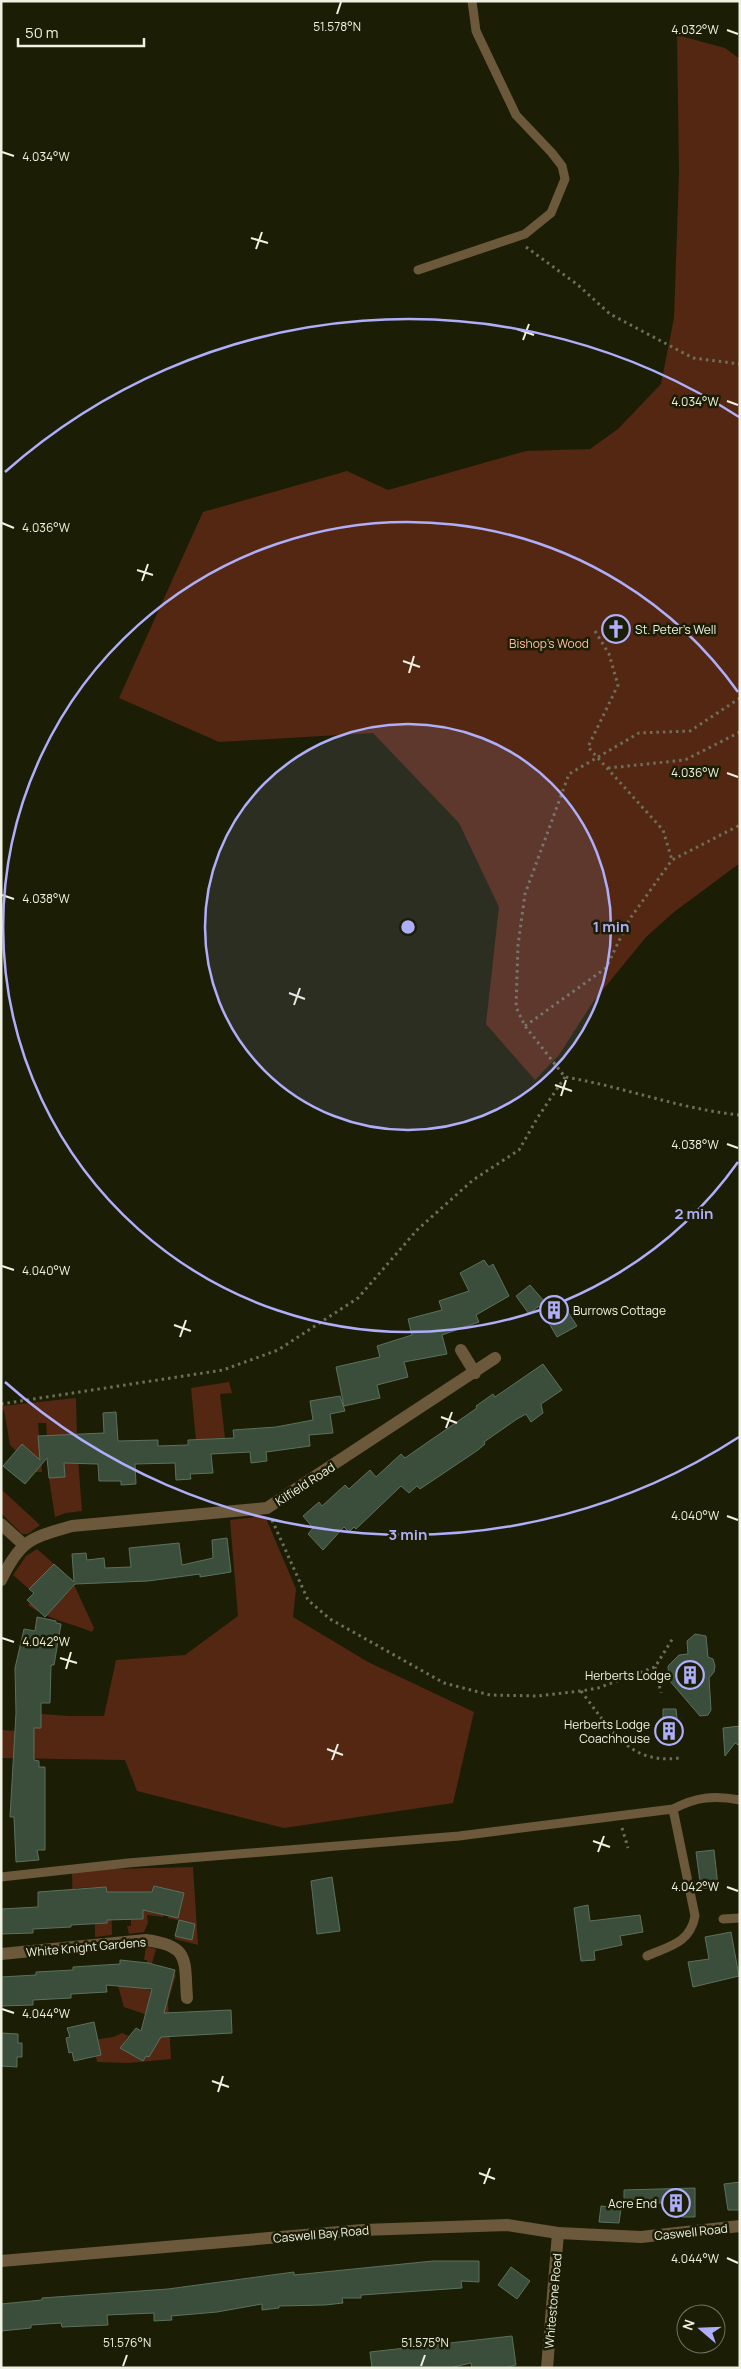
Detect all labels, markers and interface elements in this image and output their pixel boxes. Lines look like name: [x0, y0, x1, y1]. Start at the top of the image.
scale bar: [18, 15, 144, 47]
text: 51.578°N: [313, 18, 361, 35]
text: 4.032°W: [671, 21, 719, 38]
text: 50 m: [25, 22, 59, 43]
text: 4.034°W: [22, 148, 71, 165]
text: 4.034°W: [671, 393, 720, 410]
text: 4.036°W: [22, 519, 71, 536]
church icon: St. Peter's Well: [601, 614, 631, 644]
place label: St. Peter's Well: [635, 621, 716, 638]
park label: Bishop's Wood: [509, 635, 589, 652]
text: 4.036°W: [671, 764, 720, 781]
text: 4.038°W: [22, 890, 70, 907]
text: 1 min: [593, 916, 629, 937]
centre of rings: [399, 918, 417, 936]
text: 4.038°W: [671, 1136, 719, 1153]
text: 2 min: [674, 1203, 714, 1224]
text: 4.040°W: [22, 1262, 71, 1279]
building icon: Burrows Cottage: [539, 1295, 569, 1325]
place label: Burrows Cottage: [573, 1302, 666, 1319]
street label: Kilfield Road: [272, 1458, 338, 1510]
text: 4.040°W: [671, 1507, 720, 1524]
text: 3 min: [389, 1524, 427, 1545]
text: 4.042°W: [22, 1633, 71, 1650]
building icon: Herberts Lodge: [675, 1660, 705, 1690]
place label: Herberts Lodge: [585, 1667, 671, 1684]
place label: Herberts Lodge Coachhouse: [564, 1716, 650, 1747]
building icon: Herberts Lodge Coachhouse: [654, 1716, 684, 1746]
text: 4.042°W: [671, 1878, 720, 1895]
street label: White Knight Gardens: [25, 1933, 147, 1961]
text: 4.044°W: [22, 2005, 71, 2022]
building icon: Acre End: [661, 2188, 691, 2218]
place label: Acre End: [608, 2195, 657, 2212]
street label: Caswell Road: [653, 2220, 729, 2244]
street label: Caswell Bay Road: [272, 2221, 370, 2247]
text: 4.044°W: [671, 2250, 720, 2267]
street label: Whitestone Road: [540, 2253, 566, 2349]
north arrow: [676, 2304, 726, 2354]
text: N: [678, 2317, 699, 2332]
text: 51.576°N: [103, 2334, 151, 2351]
text: 51.575°N: [401, 2334, 449, 2351]

